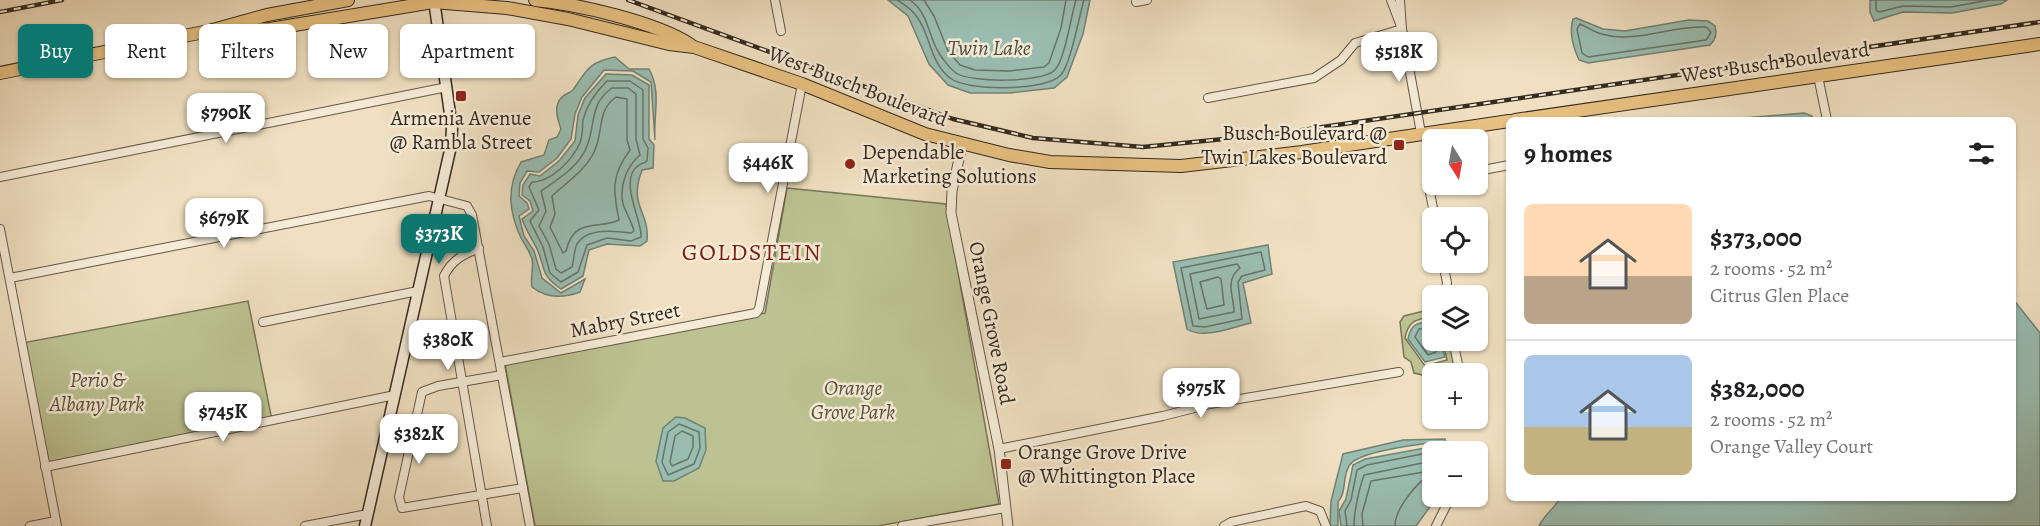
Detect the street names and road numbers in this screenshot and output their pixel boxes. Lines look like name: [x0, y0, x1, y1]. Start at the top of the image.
street label: West Busch Boulevard: [1678, 35, 1872, 89]
street label: West Busch Boulevard: [763, 39, 952, 133]
street label: Orange Grove Road: [962, 239, 1022, 408]
street label: Mabry Street: [568, 296, 682, 344]

